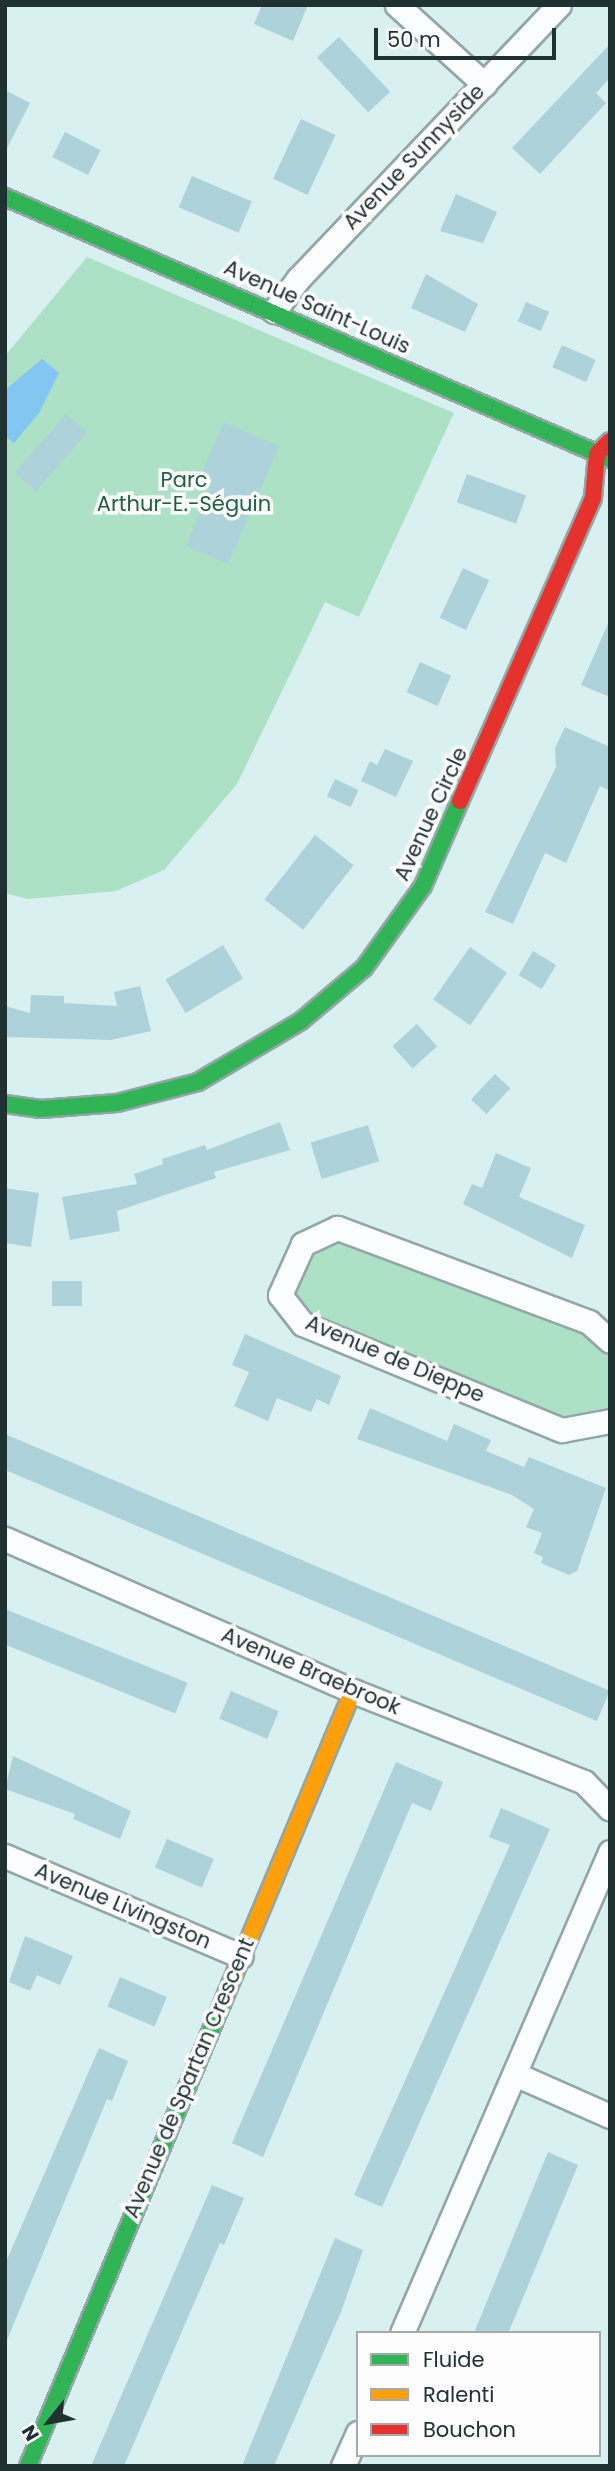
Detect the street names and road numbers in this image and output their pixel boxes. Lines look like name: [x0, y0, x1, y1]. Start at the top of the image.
street label: Avenue Sunnyside: [338, 79, 490, 235]
street label: Avenue Saint-Louis: [220, 255, 414, 359]
street label: Avenue Circle: [389, 743, 473, 885]
street label: Avenue de Dieppe: [302, 1310, 488, 1408]
street label: Avenue Braebrook: [218, 1622, 404, 1720]
street label: Avenue Livingston: [31, 1858, 215, 1954]
street label: Avenue de Spartan Crescent: [118, 1934, 260, 2222]

